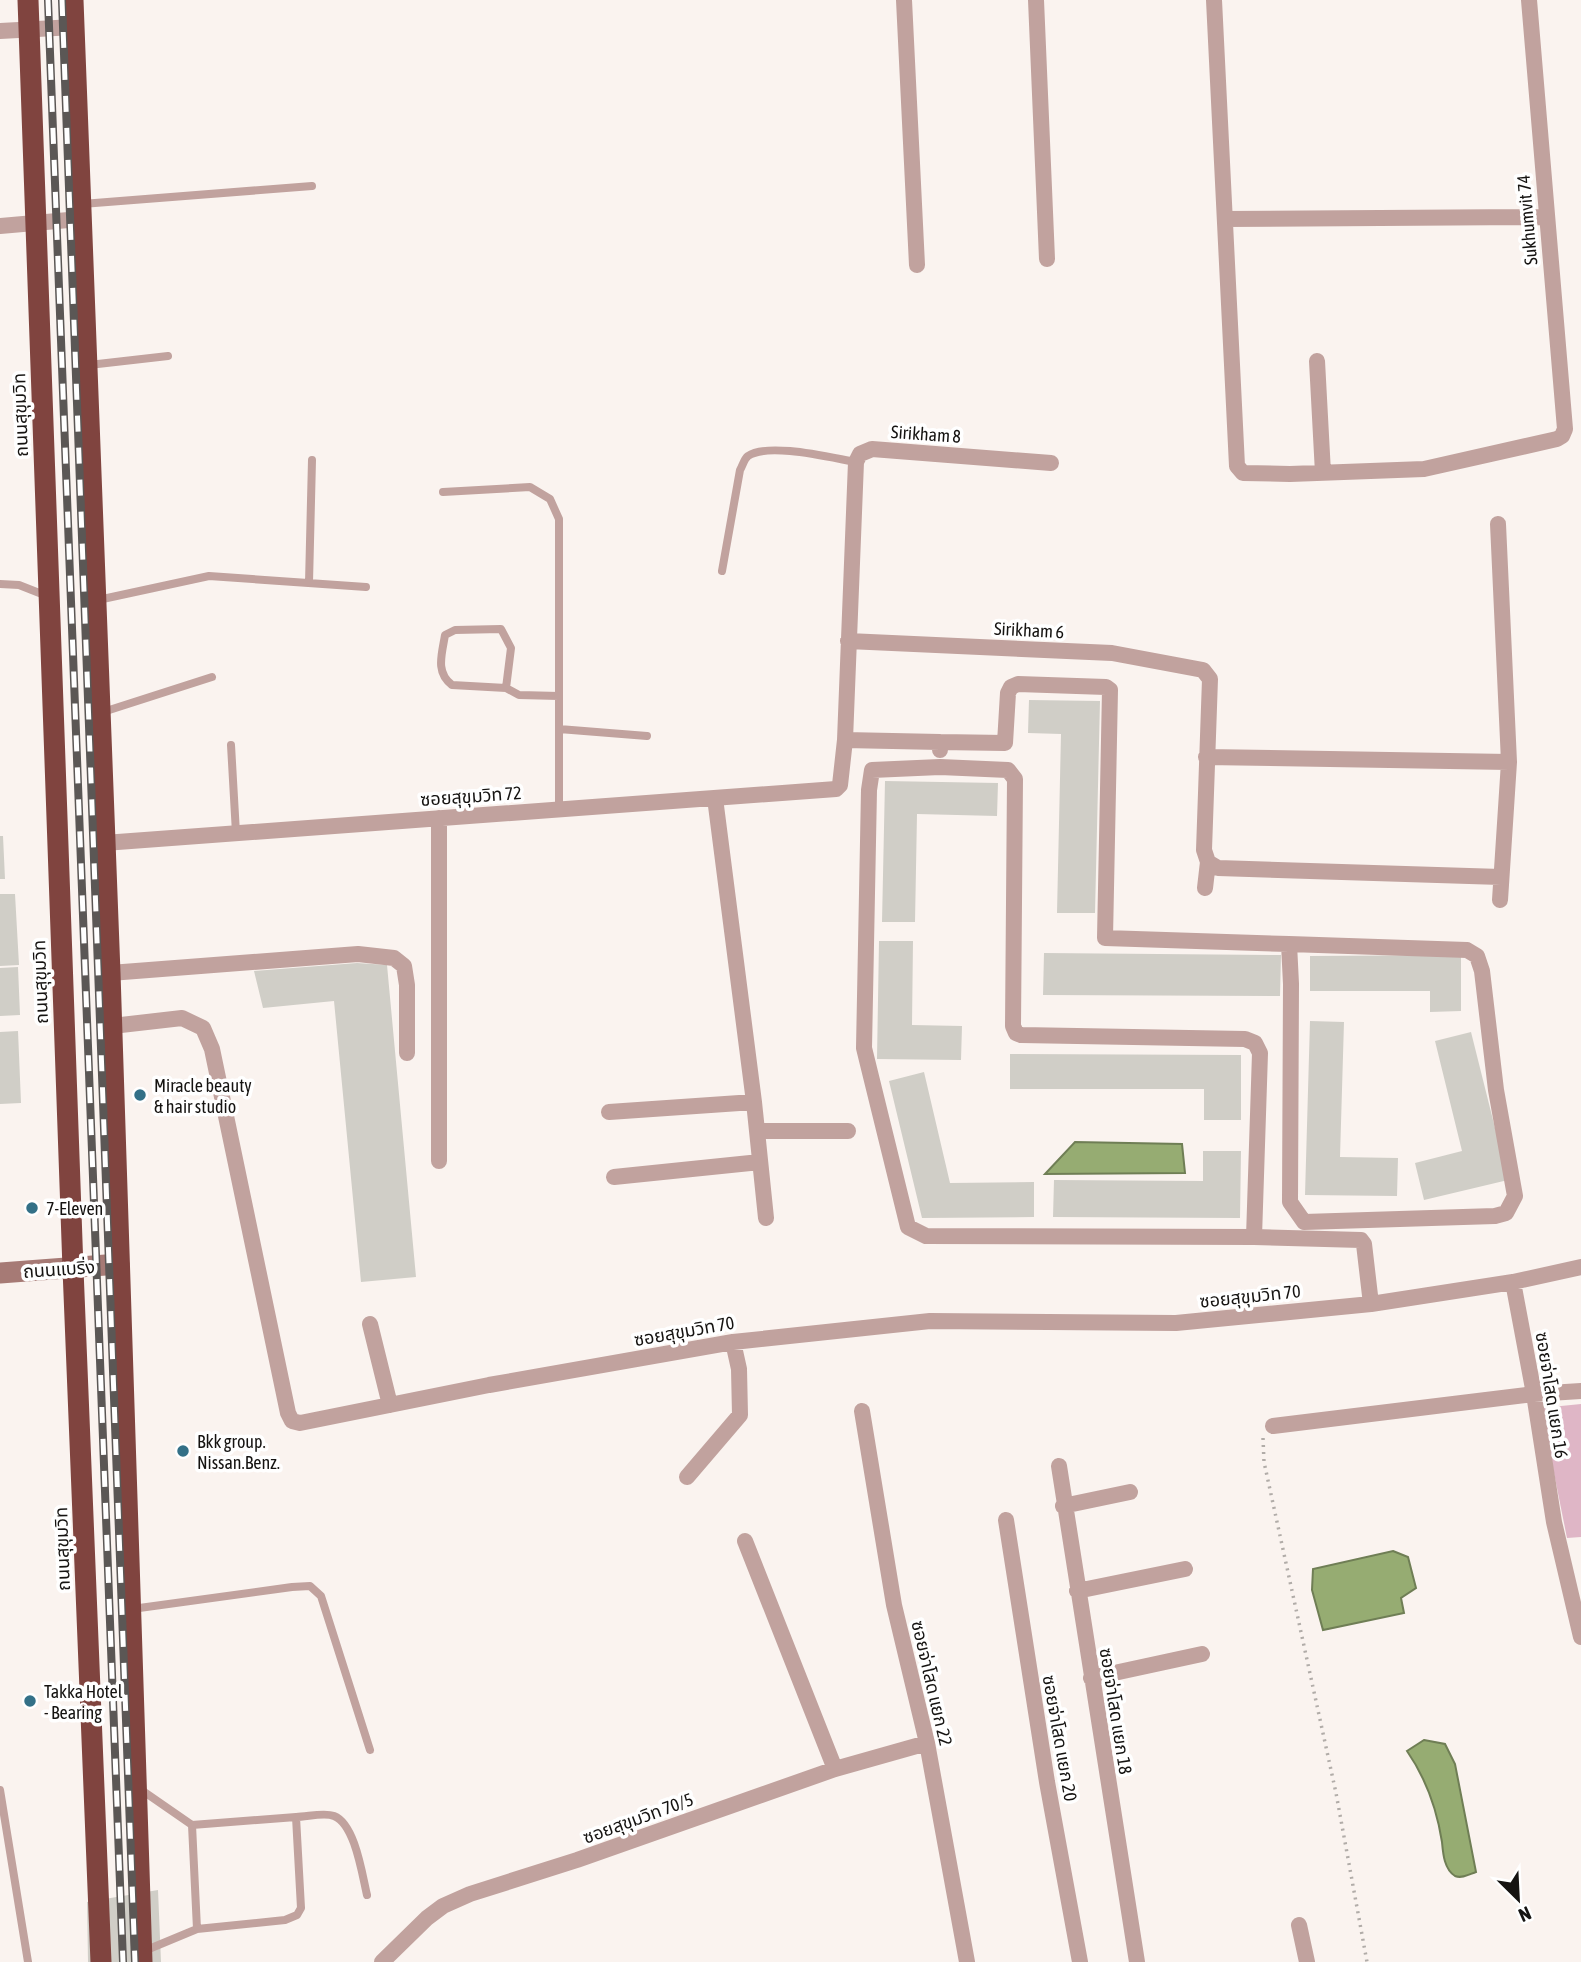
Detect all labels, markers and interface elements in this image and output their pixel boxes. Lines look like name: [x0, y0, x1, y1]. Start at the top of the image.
street label: Sukhumvit 74: [1513, 174, 1541, 266]
street label: ถนนสุขุมวิท: [8, 373, 33, 457]
street label: Sirikham 8: [890, 421, 962, 447]
street label: Sirikham 6: [993, 618, 1065, 642]
street label: ซอยสุขุมวิท 72: [420, 782, 522, 811]
street label: ถนนสุขุมวิท: [28, 940, 53, 1024]
place label: Miracle beauty & hair studio: [154, 1075, 252, 1117]
marker: Miracle beauty & hair studio: [132, 1087, 148, 1103]
place label: 7-Eleven: [46, 1198, 103, 1219]
marker: 7-Eleven: [24, 1200, 40, 1216]
street label: ถนนแบริ่ง: [22, 1255, 96, 1282]
street label: ซอยสุขุมวิท 70: [1198, 1280, 1302, 1313]
street label: ซอยสุขุมวิท 70: [632, 1312, 736, 1351]
street label: ซอยจ่าโสด แยก 16: [1532, 1330, 1572, 1460]
place label: Bkk group. Nissan.Benz.: [197, 1431, 280, 1473]
marker: Bkk group. Nissan.Benz.: [175, 1443, 191, 1459]
street label: ถนนสุขุมวิท: [50, 1507, 75, 1591]
street label: ซอยจ่าโสด แยก 22: [907, 1618, 957, 1748]
street label: ซอยจ่าโสด แยก 18: [1096, 1646, 1136, 1776]
street label: ซอยจ่าโสด แยก 20: [1039, 1673, 1081, 1803]
place label: Takka Hotel - Bearing: [44, 1681, 123, 1723]
marker: Takka Hotel - Bearing: [22, 1693, 38, 1709]
street label: ซอยสุขุมวิท 70/5: [580, 1788, 696, 1849]
north arrow: [1483, 1864, 1553, 1934]
text: N: [1515, 1902, 1535, 1927]

